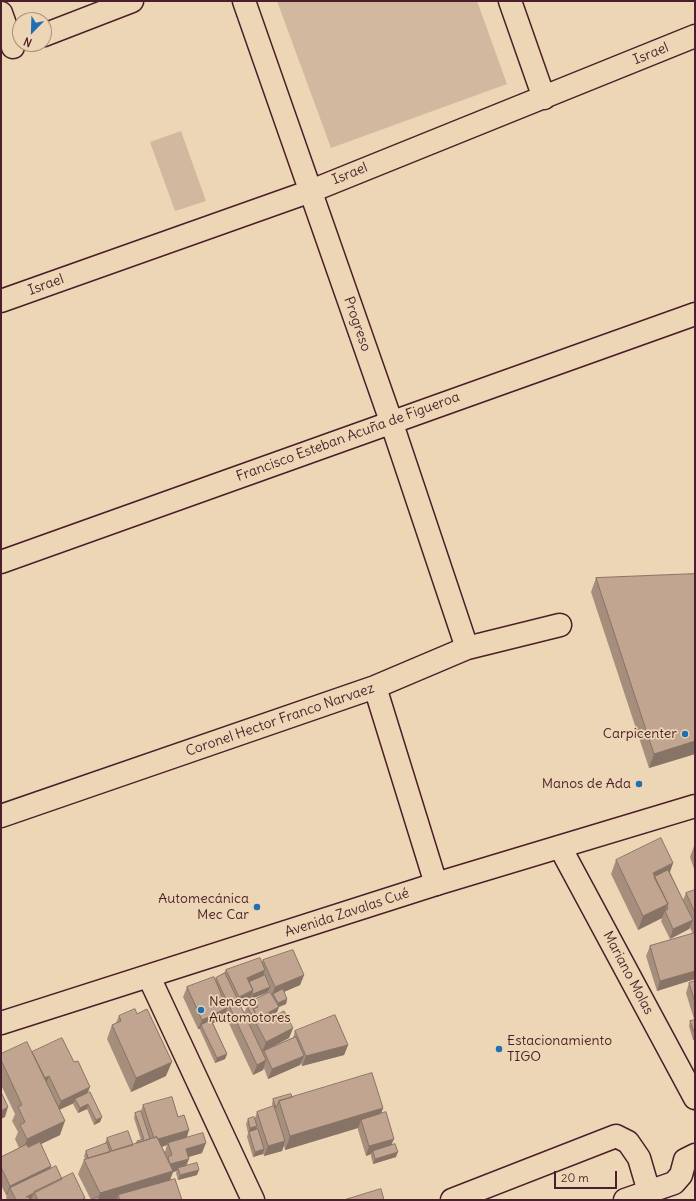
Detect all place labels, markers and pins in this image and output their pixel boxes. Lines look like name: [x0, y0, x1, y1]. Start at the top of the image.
place label: Carpicenter: [603, 726, 677, 742]
marker: Carpicenter: [680, 729, 690, 739]
place label: Manos de Ada: [542, 776, 631, 792]
marker: Manos de Ada: [634, 779, 644, 789]
place label: Automecánica Mec Car: [158, 891, 249, 924]
marker: Automecánica Mec Car: [252, 902, 262, 912]
place label: Neneco Automotores: [209, 994, 291, 1026]
marker: Neneco Automotores: [196, 1005, 206, 1015]
place label: Estacionamiento TIGO: [507, 1033, 612, 1066]
marker: Estacionamiento TIGO: [494, 1044, 504, 1054]

